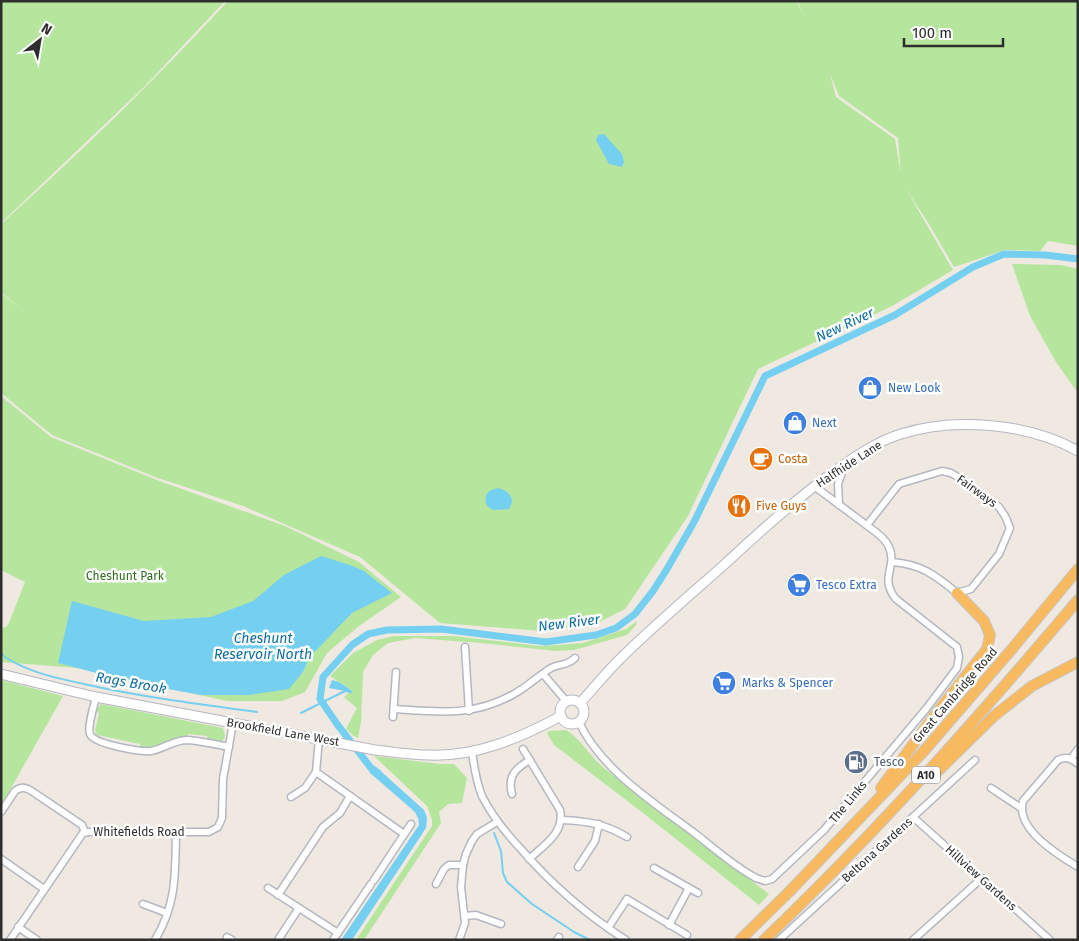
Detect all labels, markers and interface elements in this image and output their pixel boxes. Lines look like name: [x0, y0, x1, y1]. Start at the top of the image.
north arrow: [15, 15, 65, 65]
scale bar: [904, 15, 1003, 47]
text: N: [38, 20, 55, 39]
text: 100 m: [912, 24, 952, 42]
water label: New River: [813, 304, 877, 346]
shop icon: New Look: [857, 375, 883, 401]
place label: New Look: [888, 381, 941, 395]
shop icon: Next: [782, 410, 808, 436]
place label: Next: [812, 416, 837, 430]
street label: Halfhide Lane: [814, 438, 884, 490]
cafe icon: Costa: [748, 446, 774, 472]
place label: Costa: [778, 452, 808, 466]
street label: Fairways: [954, 472, 1000, 510]
restaurant icon: Five Guys: [726, 493, 752, 519]
place label: Five Guys: [756, 499, 807, 513]
park label: Cheshunt Park: [86, 569, 165, 583]
supermarket icon: Tesco Extra: [786, 572, 812, 598]
place label: Tesco Extra: [816, 578, 877, 592]
water label: New River: [537, 611, 601, 635]
water label: Cheshunt Reservoir North: [214, 630, 312, 663]
street label: Great Cambridge Road: [910, 645, 1000, 745]
water label: Rags Brook: [94, 668, 168, 698]
supermarket icon: Marks & Spencer: [711, 670, 737, 696]
place label: Marks & Spencer: [742, 676, 834, 690]
street label: Brookfield Lane West: [225, 715, 341, 749]
fuel station icon: Tesco: [843, 749, 869, 775]
place label: Tesco: [874, 755, 904, 769]
road number: A10: [912, 766, 940, 784]
street label: The Links: [826, 778, 870, 826]
street label: Beltona Gardens: [839, 814, 915, 885]
street label: Whitefields Road: [93, 825, 185, 839]
street label: Hillview Gardens: [943, 842, 1020, 914]

